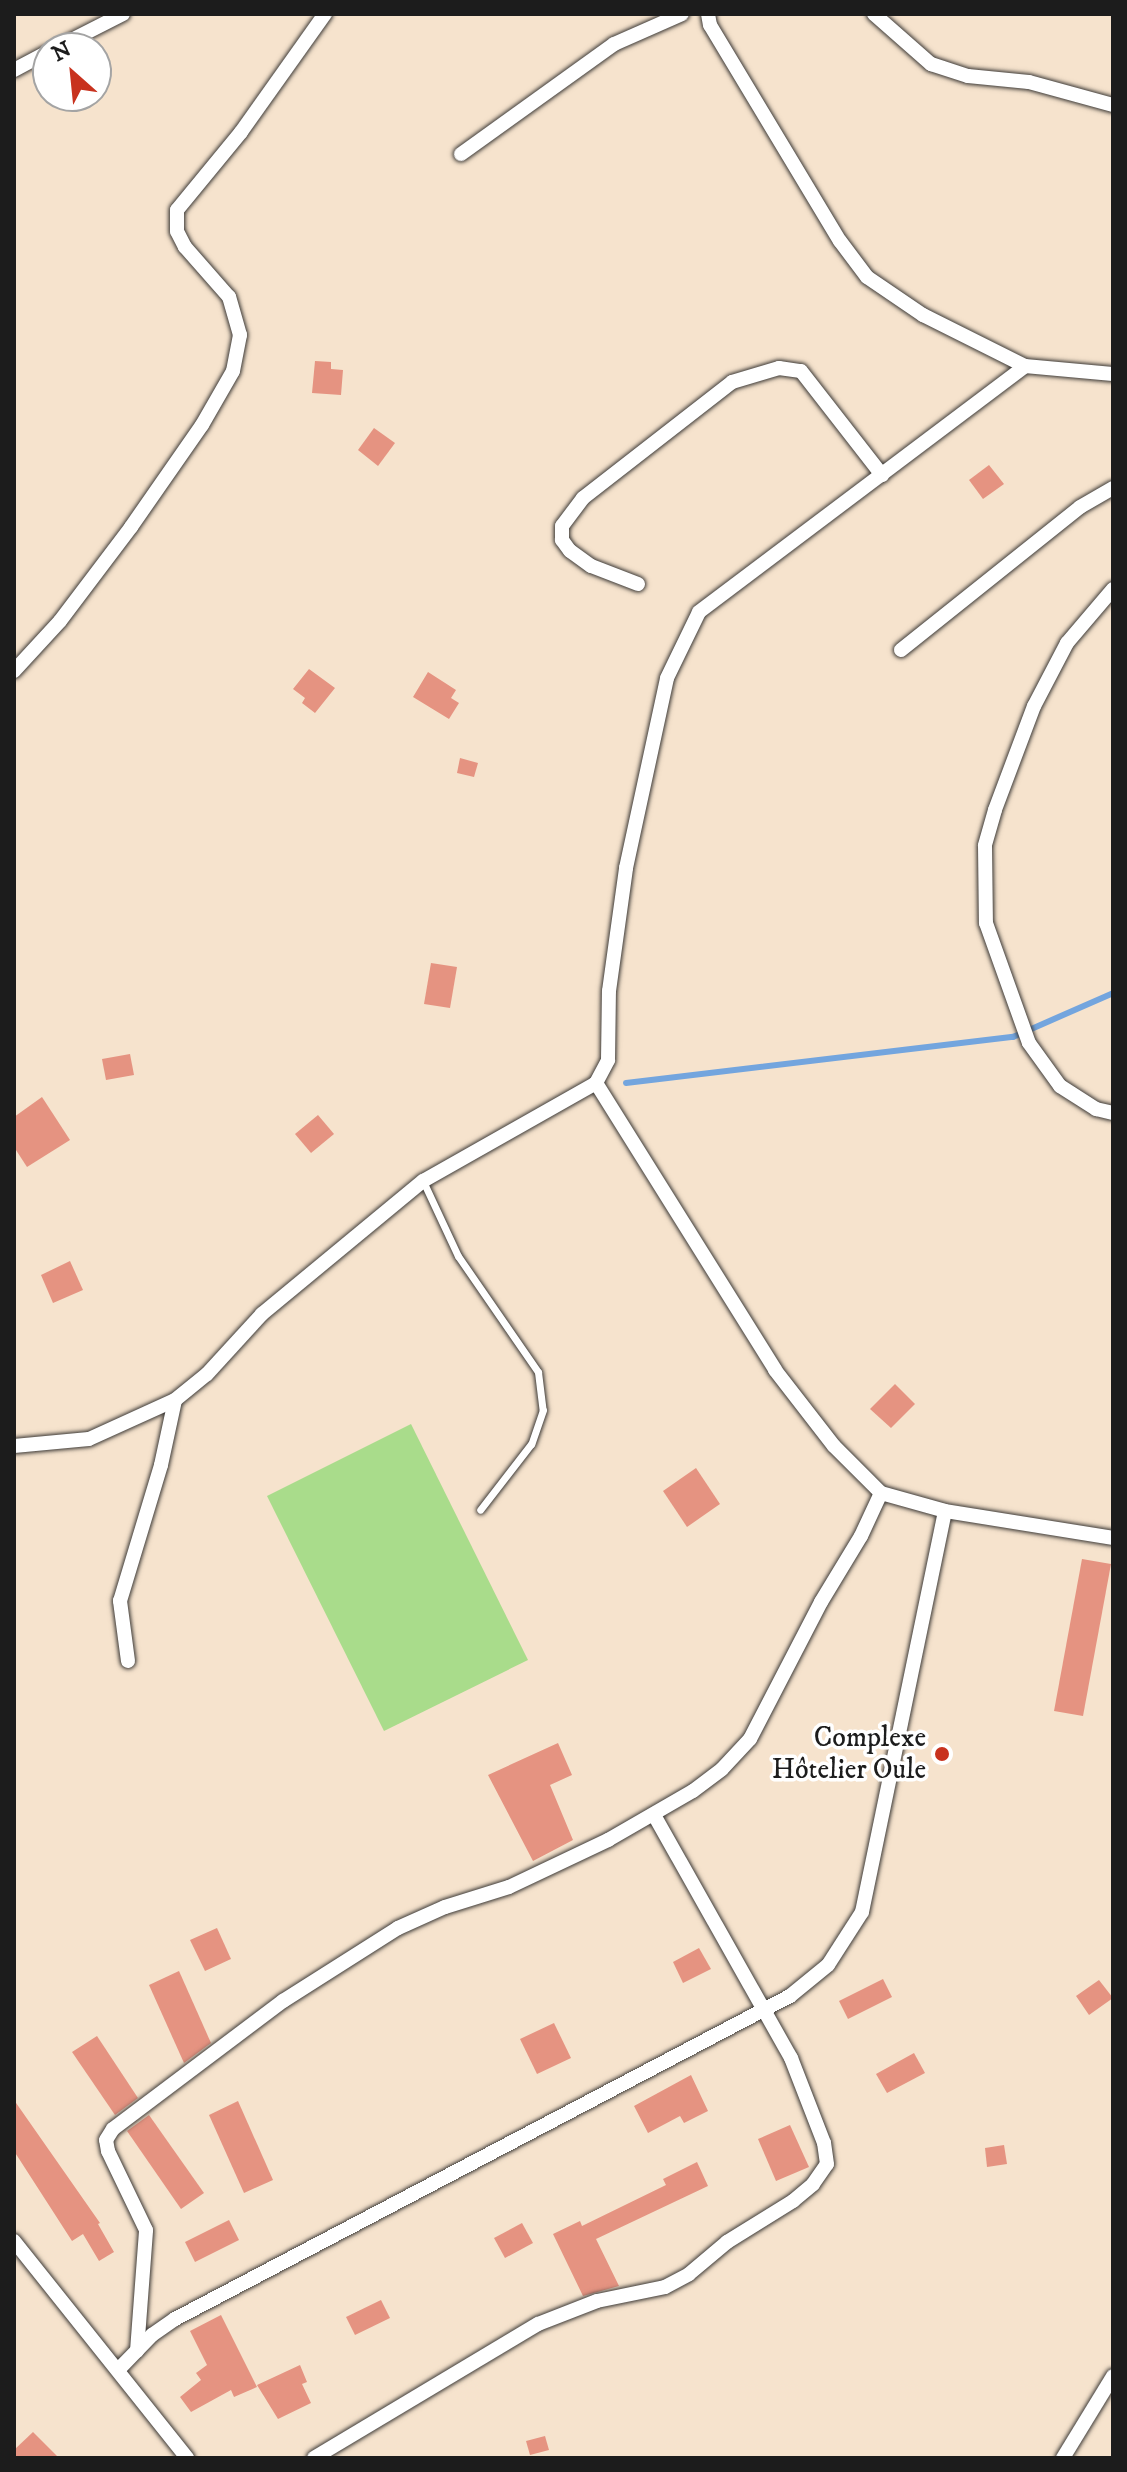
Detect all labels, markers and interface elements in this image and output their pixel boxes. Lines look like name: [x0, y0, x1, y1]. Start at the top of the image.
north arrow: [32, 32, 112, 112]
text: N: [48, 36, 76, 68]
place label: Complexe Hôtelier Oule: [772, 1721, 926, 1787]
marker: Complexe Hôtelier Oule: [933, 1745, 951, 1763]

